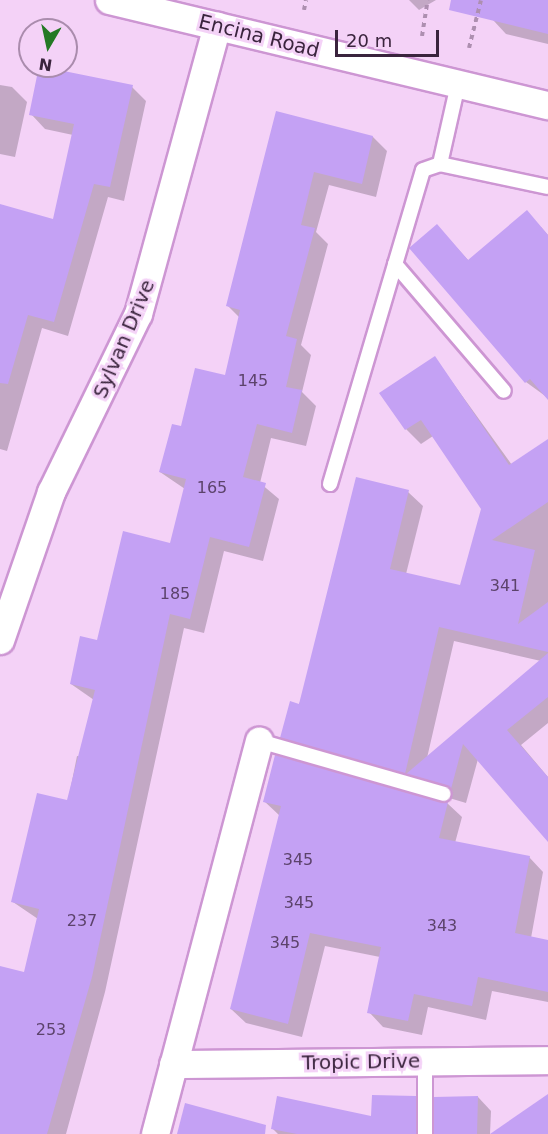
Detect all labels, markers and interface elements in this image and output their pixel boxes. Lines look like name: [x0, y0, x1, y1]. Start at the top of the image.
street label: Encina Road: [196, 9, 322, 63]
north arrow: [18, 18, 78, 78]
scale bar: [338, 18, 442, 56]
text: 20 m: [346, 30, 392, 51]
text: N: [37, 54, 54, 75]
street label: Sylvan Drive: [88, 276, 160, 402]
house number: 145: [238, 371, 268, 391]
house number: 165: [197, 478, 227, 498]
house number: 341: [490, 576, 520, 596]
house number: 185: [160, 584, 190, 604]
house number: 345: [283, 850, 313, 870]
house number: 345: [284, 893, 314, 913]
house number: 237: [67, 911, 97, 931]
house number: 343: [427, 916, 457, 936]
house number: 345: [270, 933, 300, 953]
house number: 253: [36, 1020, 66, 1040]
street label: Tropic Drive: [302, 1049, 420, 1075]

